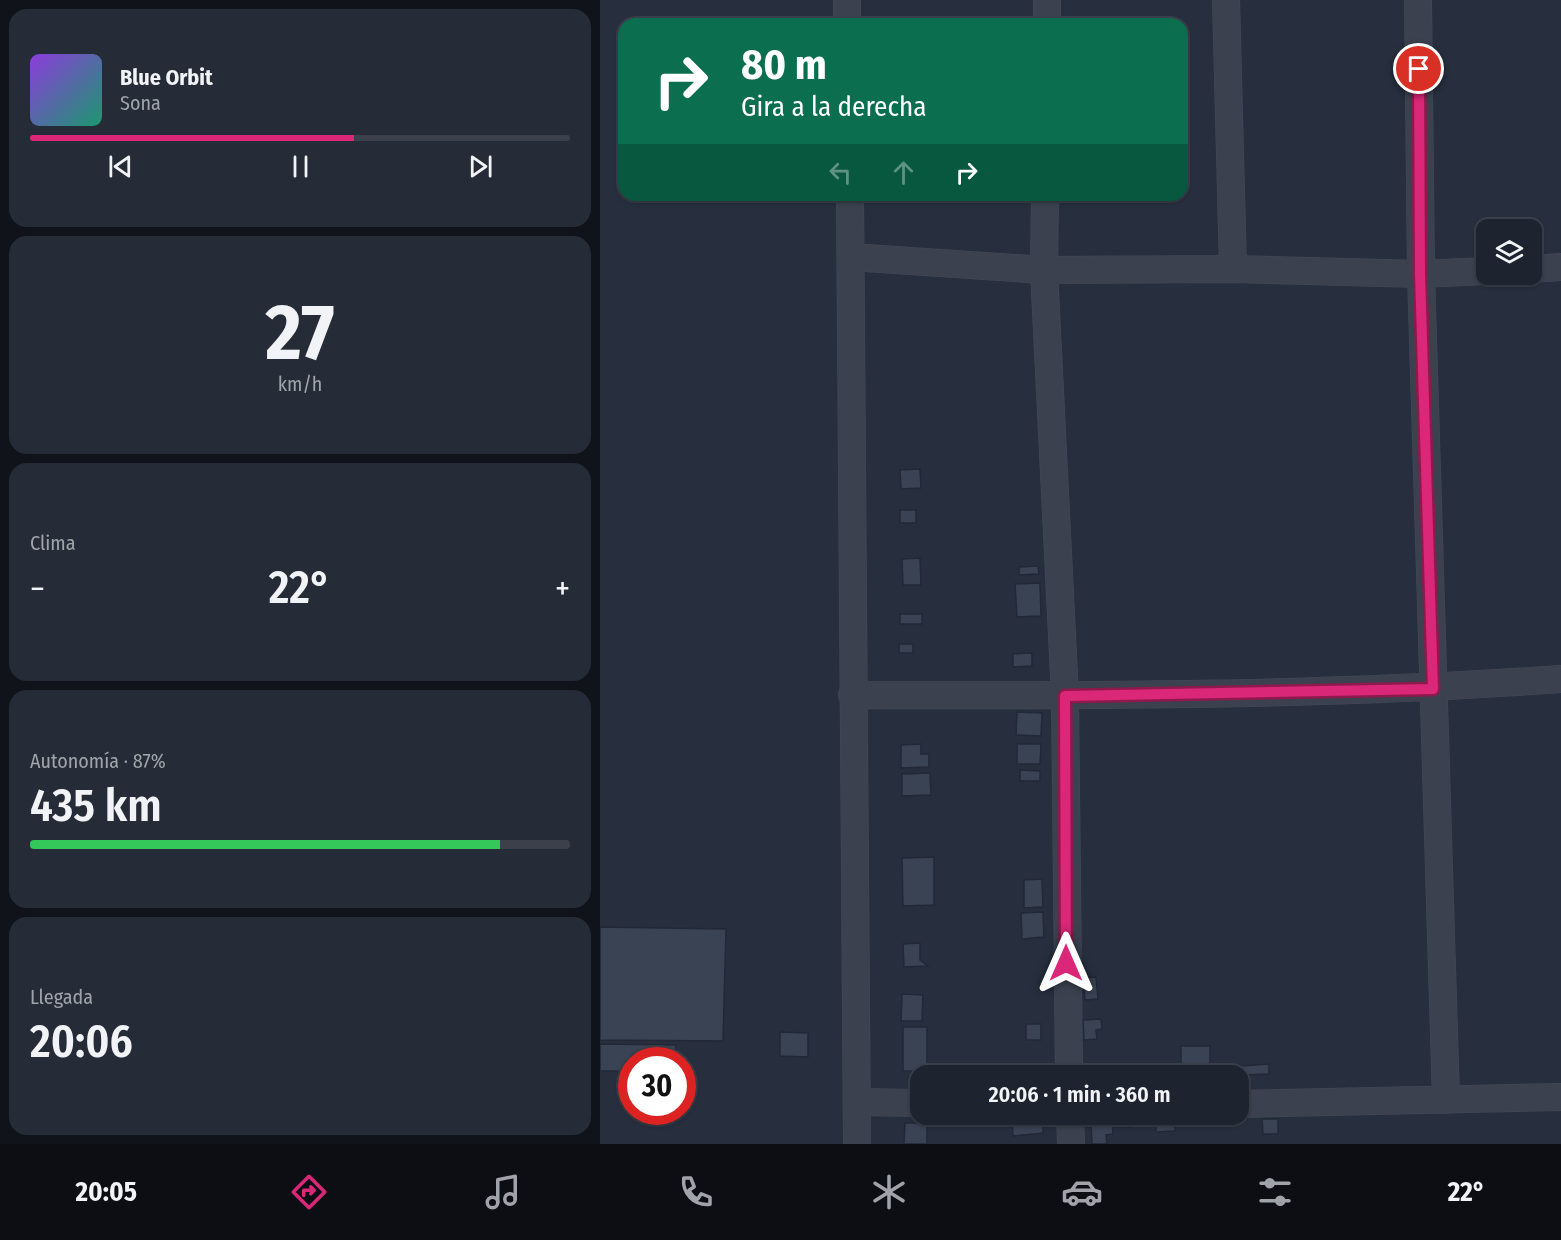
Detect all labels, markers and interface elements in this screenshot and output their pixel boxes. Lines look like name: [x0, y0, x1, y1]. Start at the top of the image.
text: 80 m: [741, 40, 827, 90]
icon: right: [642, 42, 720, 120]
pin: [1393, 43, 1444, 94]
icon: arrive: [1402, 52, 1435, 85]
text: Blue Orbit: [120, 64, 213, 91]
text: Sona: [120, 91, 161, 115]
text: Gira a la derecha: [741, 91, 926, 123]
icon: previous: [104, 150, 137, 183]
icon: pause: [284, 150, 317, 183]
icon: next: [464, 150, 497, 183]
icon: left: [824, 156, 857, 189]
icon: ahead: [887, 156, 920, 189]
icon: right: [950, 156, 983, 189]
map controls: [1476, 219, 1542, 285]
button: layers: [1476, 219, 1542, 285]
text: 27: [266, 286, 334, 380]
text: km/h: [278, 372, 322, 396]
text: Clima: [30, 531, 75, 555]
text: 22°: [269, 561, 331, 615]
text: −: [30, 569, 45, 609]
text: +: [555, 569, 570, 609]
text: Autonomía · 87%: [30, 749, 166, 773]
text: 435 km: [30, 779, 162, 833]
position arrow: [1034, 931, 1098, 995]
text: Llegada: [30, 985, 93, 1009]
text: 20:06: [30, 1015, 133, 1069]
speed limit sign: 30: [618, 1047, 696, 1125]
text: 20:06 · 1 min · 360 m: [988, 1081, 1171, 1108]
icon: directions: [288, 1171, 330, 1213]
icon: music: [482, 1171, 524, 1213]
icon: phone: [675, 1171, 717, 1213]
icon: climate: [868, 1171, 910, 1213]
icon: car: [1061, 1171, 1103, 1213]
icon: filters: [1254, 1171, 1296, 1213]
text: 20:05: [76, 1176, 137, 1208]
text: 22°: [1448, 1176, 1485, 1208]

